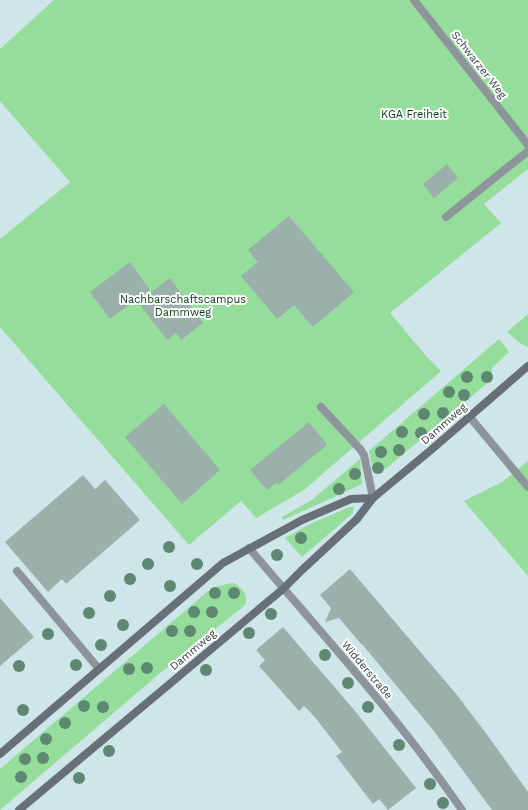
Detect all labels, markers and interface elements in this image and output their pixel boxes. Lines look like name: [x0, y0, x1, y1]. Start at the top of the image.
street label: Schwarzer Weg: [449, 29, 509, 101]
park label: KGA Freiheit: [381, 108, 447, 121]
park label: Nachbarschaftscampus Dammweg: [120, 293, 246, 319]
street label: Dammweg: [419, 401, 470, 447]
street label: Dammweg: [167, 627, 219, 673]
street label: Widderstraße: [339, 638, 395, 702]

